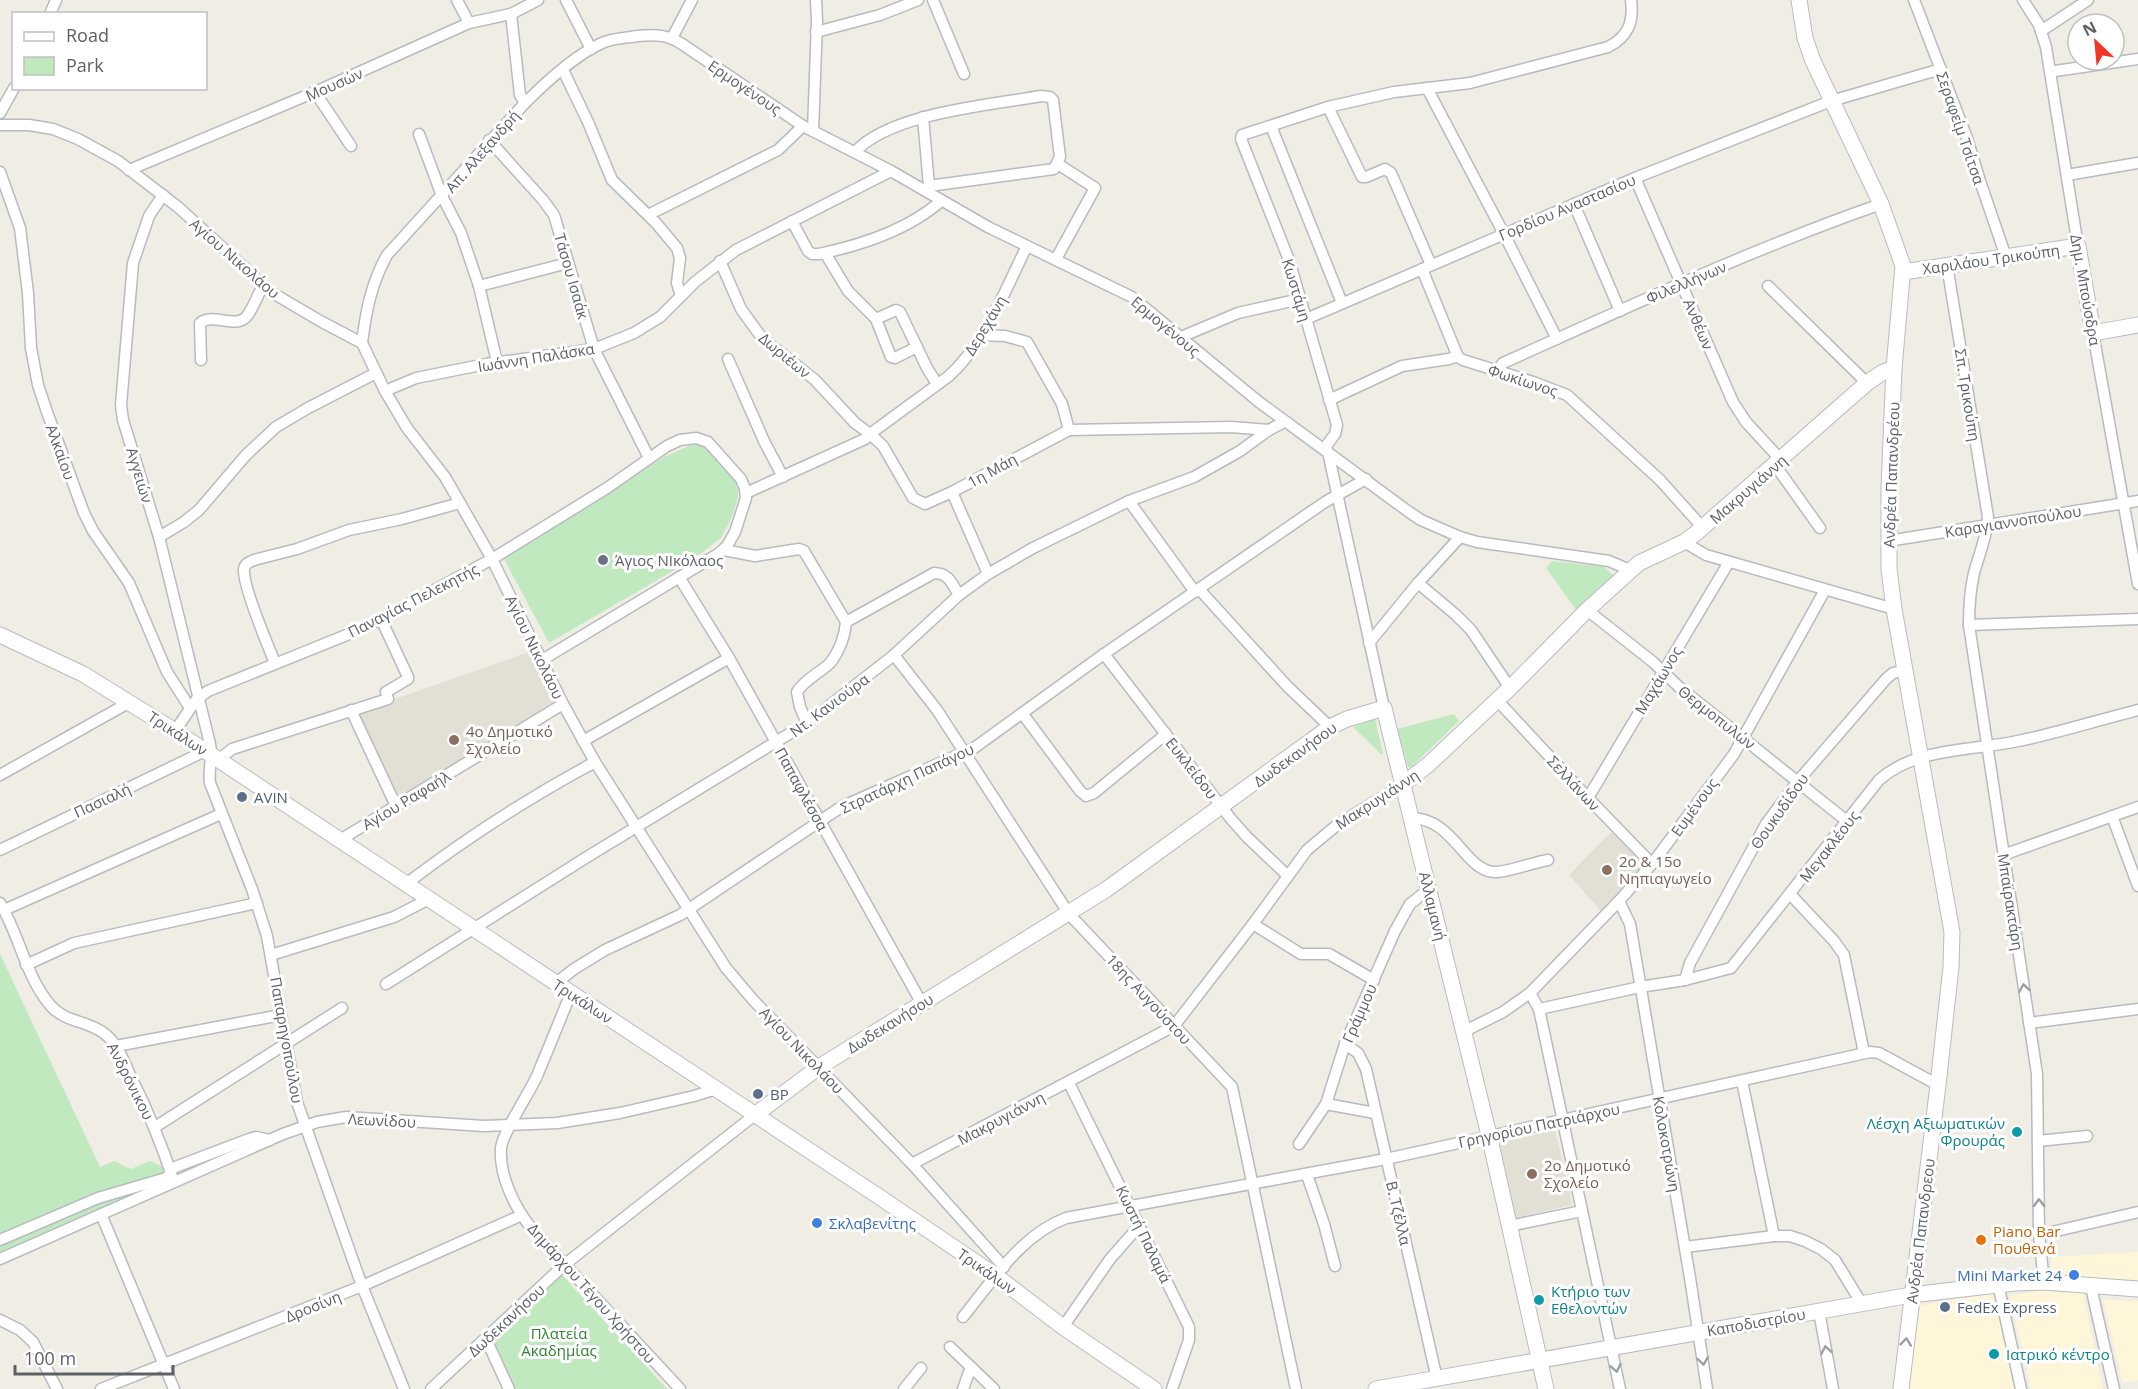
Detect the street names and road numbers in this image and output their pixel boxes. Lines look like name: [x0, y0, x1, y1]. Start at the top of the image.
street label: Ερμογένους: [705, 55, 785, 119]
street label: Μουσών: [302, 63, 366, 105]
street label: Σεραφείμ Τσίτσα: [1932, 69, 1990, 187]
street label: Απ. Αλεξανδρή: [441, 105, 523, 197]
street label: Γορδίου Αναστασίου: [1496, 169, 1638, 245]
street label: Αγίου Νικολάου: [186, 213, 284, 303]
street label: Τάσου Ισαάκ: [550, 231, 594, 321]
street label: Δημ. Μπούσδρα: [2066, 233, 2106, 347]
street label: Χαριλάου Τρικούπη: [1921, 239, 2061, 279]
street label: Κωστάμη: [1278, 256, 1316, 324]
street label: Φιλελλήνων: [1643, 256, 1729, 308]
street label: Δερεχάνη: [959, 291, 1011, 359]
street label: Ερμογένους: [1127, 291, 1205, 361]
street label: Ανθέων: [1679, 296, 1719, 352]
street label: Δωριέων: [755, 328, 815, 382]
street label: Ιωάννη Παλάσκα: [476, 338, 596, 376]
street label: Σπ. Τρικούπη: [1951, 347, 1985, 443]
street label: Φωκίωνος: [1485, 359, 1561, 401]
street label: Ανδρέα Παπανδρέου: [1878, 402, 1904, 548]
street label: Αλκαίου: [42, 421, 80, 483]
street label: Αγγειών: [122, 445, 158, 505]
street label: 1η Μάη: [964, 448, 1020, 492]
street label: Μακρυγιάννη: [1705, 450, 1791, 528]
street label: Καραγιαννοπούλου: [1943, 500, 2083, 542]
street label: Παναγίας Πελεκητής: [344, 558, 482, 642]
street label: Αγίου Νικολάου: [501, 592, 569, 702]
street label: Μαχάωνος: [1630, 642, 1686, 718]
street label: Ντ. Κανιούρα: [785, 669, 873, 741]
street label: Θερμοπυλών: [1674, 681, 1760, 753]
street label: Τρικάλων: [144, 706, 212, 760]
street label: Δωδεκανήσου: [1249, 717, 1341, 791]
street label: Ευκλείδου: [1162, 733, 1222, 803]
street label: Στρατάρχη Παπάγου: [837, 738, 977, 818]
street label: Παπαφλέσσα: [771, 744, 833, 834]
street label: Σελλάνων: [1543, 751, 1605, 815]
street label: Μακρυγιάννη: [1331, 764, 1423, 834]
street label: Αγίου Ραφαήλ: [358, 765, 455, 834]
street label: Θουκυδίδου: [1746, 769, 1812, 853]
street label: Ευμένους: [1666, 774, 1722, 840]
street label: Πασιαλή: [70, 778, 134, 822]
street label: Μεγακλέους: [1795, 806, 1863, 886]
street label: Μπαϊρακτάρη: [1993, 852, 2029, 952]
street label: Αλλαμανή: [1415, 869, 1451, 943]
street label: 18ης Αυγούστου: [1102, 950, 1196, 1048]
street label: Τρικάλων: [549, 974, 617, 1028]
street label: Παπαρηγοπούλου: [266, 975, 308, 1105]
street label: Γράμμου: [1337, 980, 1381, 1046]
street label: Δωδεκανήσου: [843, 989, 937, 1057]
street label: Αγίου Νικολάου: [756, 1002, 848, 1098]
street label: Ανδρόνικου: [103, 1039, 159, 1123]
street label: Μακρυγιάννη: [954, 1087, 1048, 1149]
street label: Κολοκοτρώνη: [1649, 1094, 1685, 1194]
street label: Γρηγορίου Πατριάρχου: [1456, 1098, 1622, 1152]
street label: Λεωνίδου: [347, 1108, 417, 1132]
street label: Ανδρέα Παπανδρεου: [1901, 1157, 1939, 1305]
street label: Β. Τζέλλα: [1382, 1179, 1416, 1247]
street label: Κωστή Παλαμά: [1112, 1182, 1176, 1286]
street label: Δημάρχου Τέγου Χρήστου: [524, 1219, 660, 1367]
street label: Τρικάλων: [954, 1244, 1020, 1298]
street label: Δωδεκανήσου: [463, 1279, 549, 1361]
street label: Δροσίνη: [282, 1286, 344, 1326]
street label: Καποδιστρίου: [1705, 1303, 1807, 1341]

